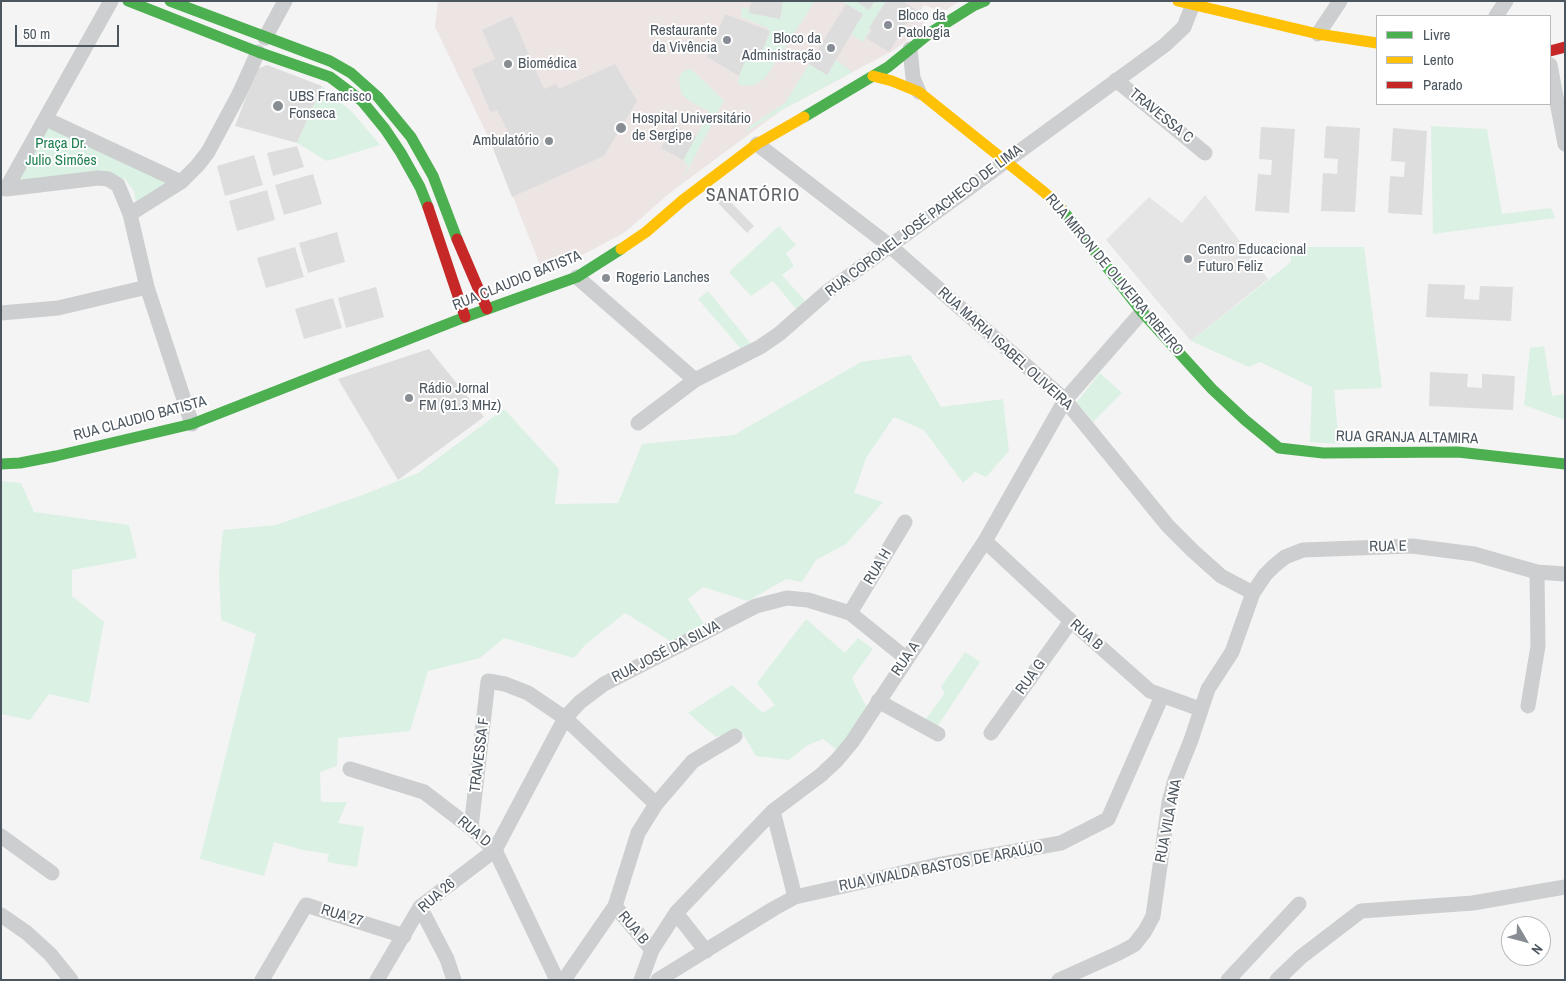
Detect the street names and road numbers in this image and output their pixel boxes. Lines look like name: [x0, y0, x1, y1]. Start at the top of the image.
street label: TRAVESSA C: [1125, 85, 1197, 147]
street label: RUA CORONEL JOSÉ PACHECO DE LIMA: [822, 141, 1026, 301]
street label: RUA MIRON DE OLIVEIRA RIBEIRO: [1041, 191, 1187, 359]
street label: RUA CLAUDIO BATISTA: [450, 247, 584, 315]
street label: RUA MARIA ISABEL OLIVEIRA: [934, 284, 1076, 414]
street label: RUA CLAUDIO BATISTA: [72, 393, 208, 445]
street label: RUA GRANJA ALTAMIRA: [1336, 428, 1478, 448]
street label: RUA E: [1369, 538, 1407, 556]
street label: RUA H: [860, 546, 896, 588]
street label: RUA B: [1066, 616, 1106, 654]
street label: RUA JOSÉ DA SILVA: [609, 617, 723, 687]
street label: RUA A: [888, 638, 924, 680]
street label: RUA G: [1012, 656, 1050, 698]
street label: TRAVESSA F: [466, 716, 494, 794]
street label: RUA VILA ANA: [1152, 778, 1186, 864]
street label: RUA D: [454, 813, 494, 851]
street label: RUA VIVALDA BASTOS DE ARAÚJO: [838, 838, 1044, 896]
street label: RUA 26: [415, 875, 459, 917]
street label: RUA 27: [319, 901, 365, 931]
street label: RUA B: [614, 908, 652, 948]

